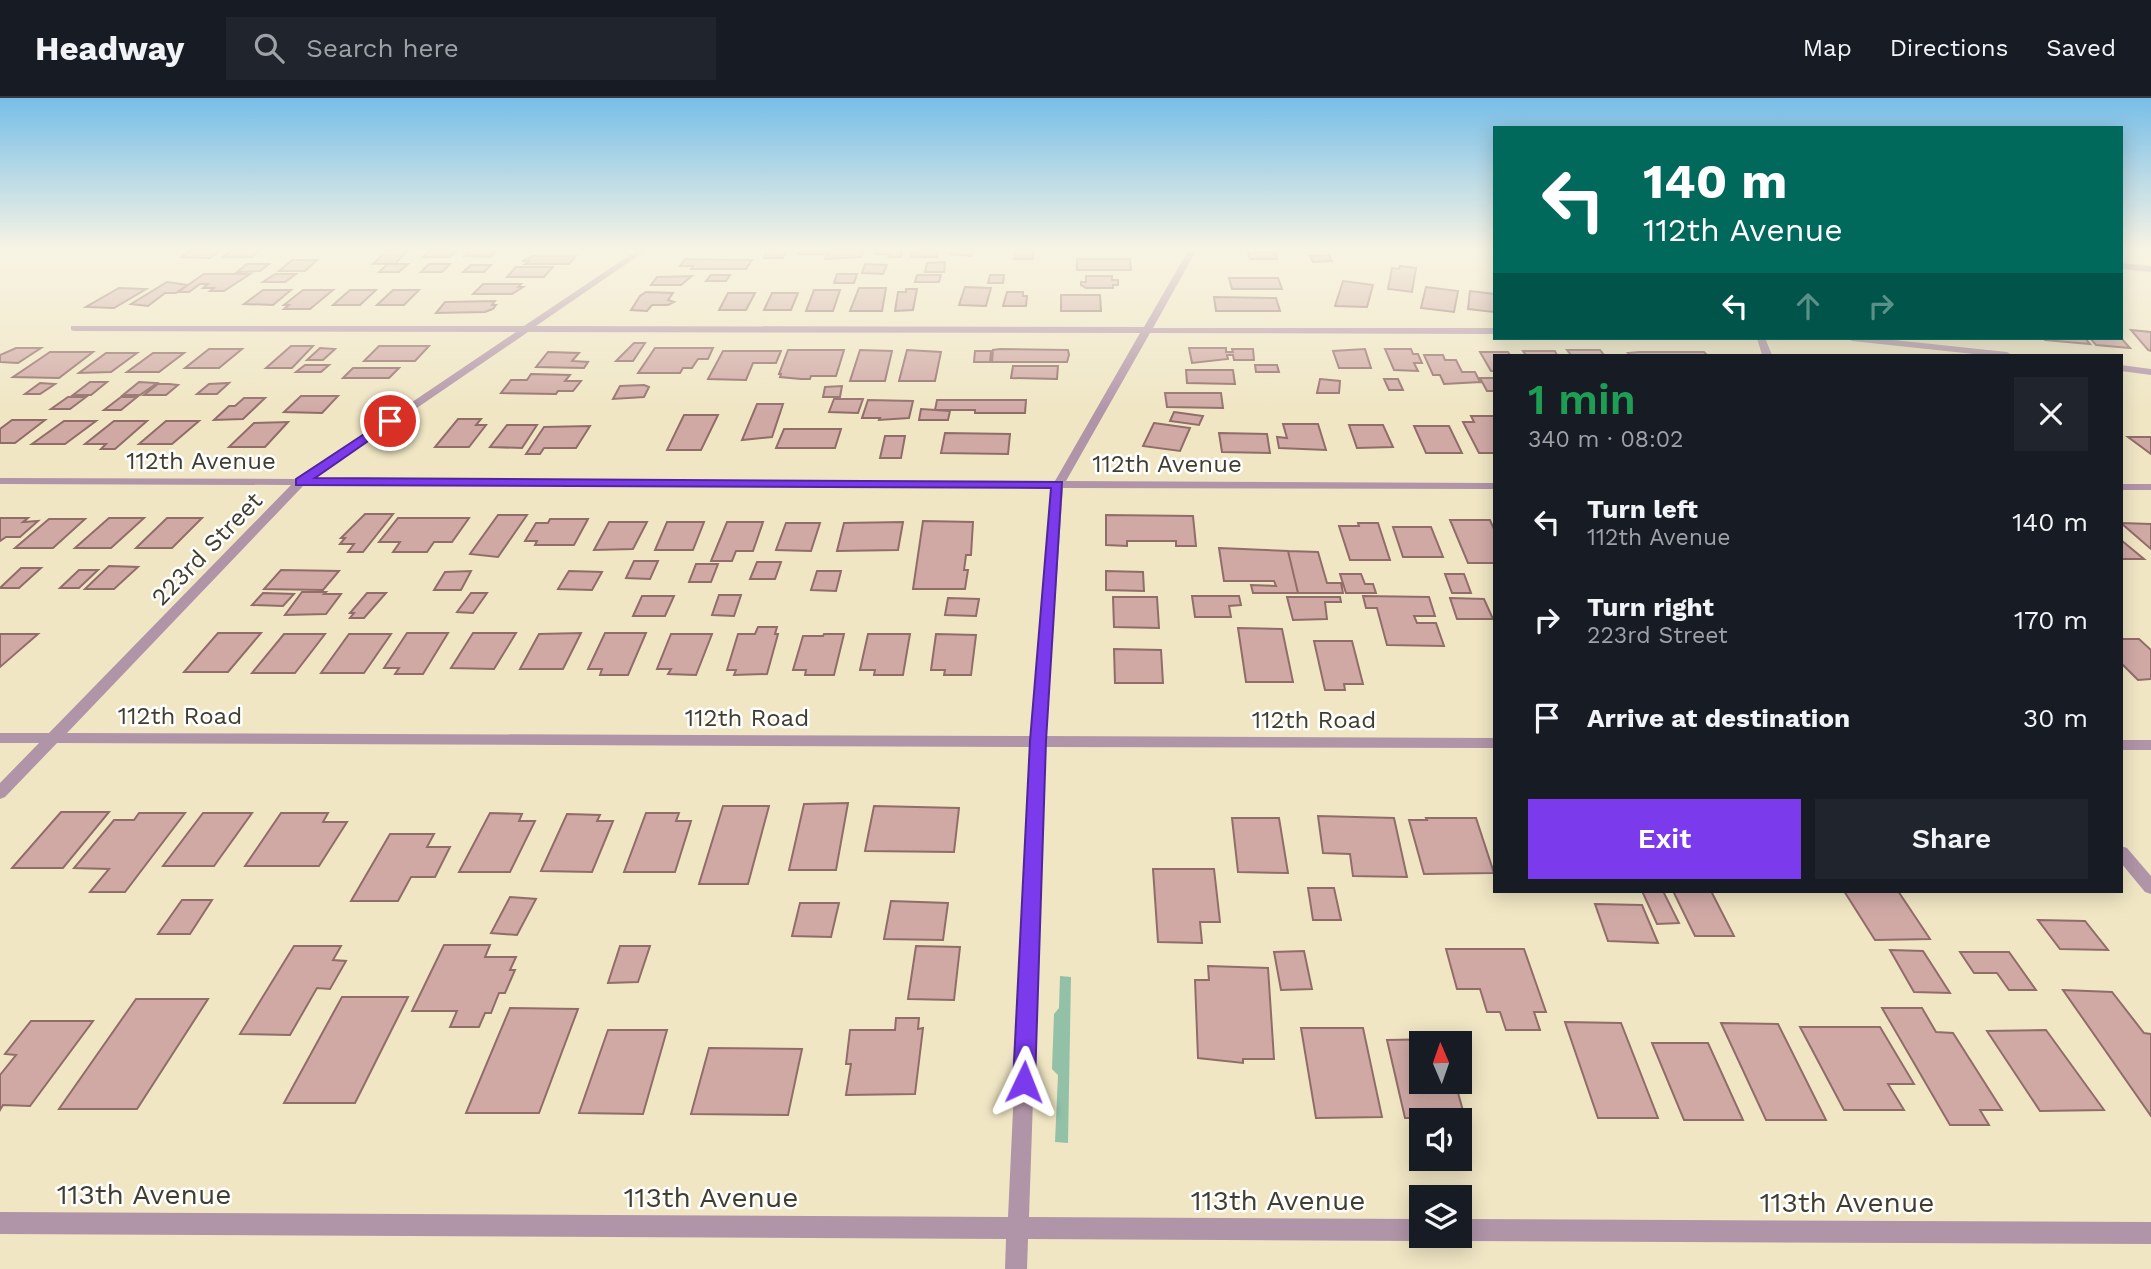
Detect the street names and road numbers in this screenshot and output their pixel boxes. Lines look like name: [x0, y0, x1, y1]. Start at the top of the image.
street label: 112th Avenue: [126, 447, 276, 475]
street label: 112th Avenue: [1092, 450, 1242, 478]
street label: 223rd Street: [146, 486, 268, 612]
street label: 112th Road: [118, 702, 242, 730]
street label: 112th Road: [685, 704, 809, 732]
street label: 112th Road: [1252, 706, 1376, 734]
street label: 113th Avenue: [57, 1178, 231, 1211]
street label: 113th Avenue: [624, 1181, 798, 1214]
street label: 113th Avenue: [1191, 1184, 1365, 1217]
street label: 113th Avenue: [1760, 1186, 1934, 1219]

